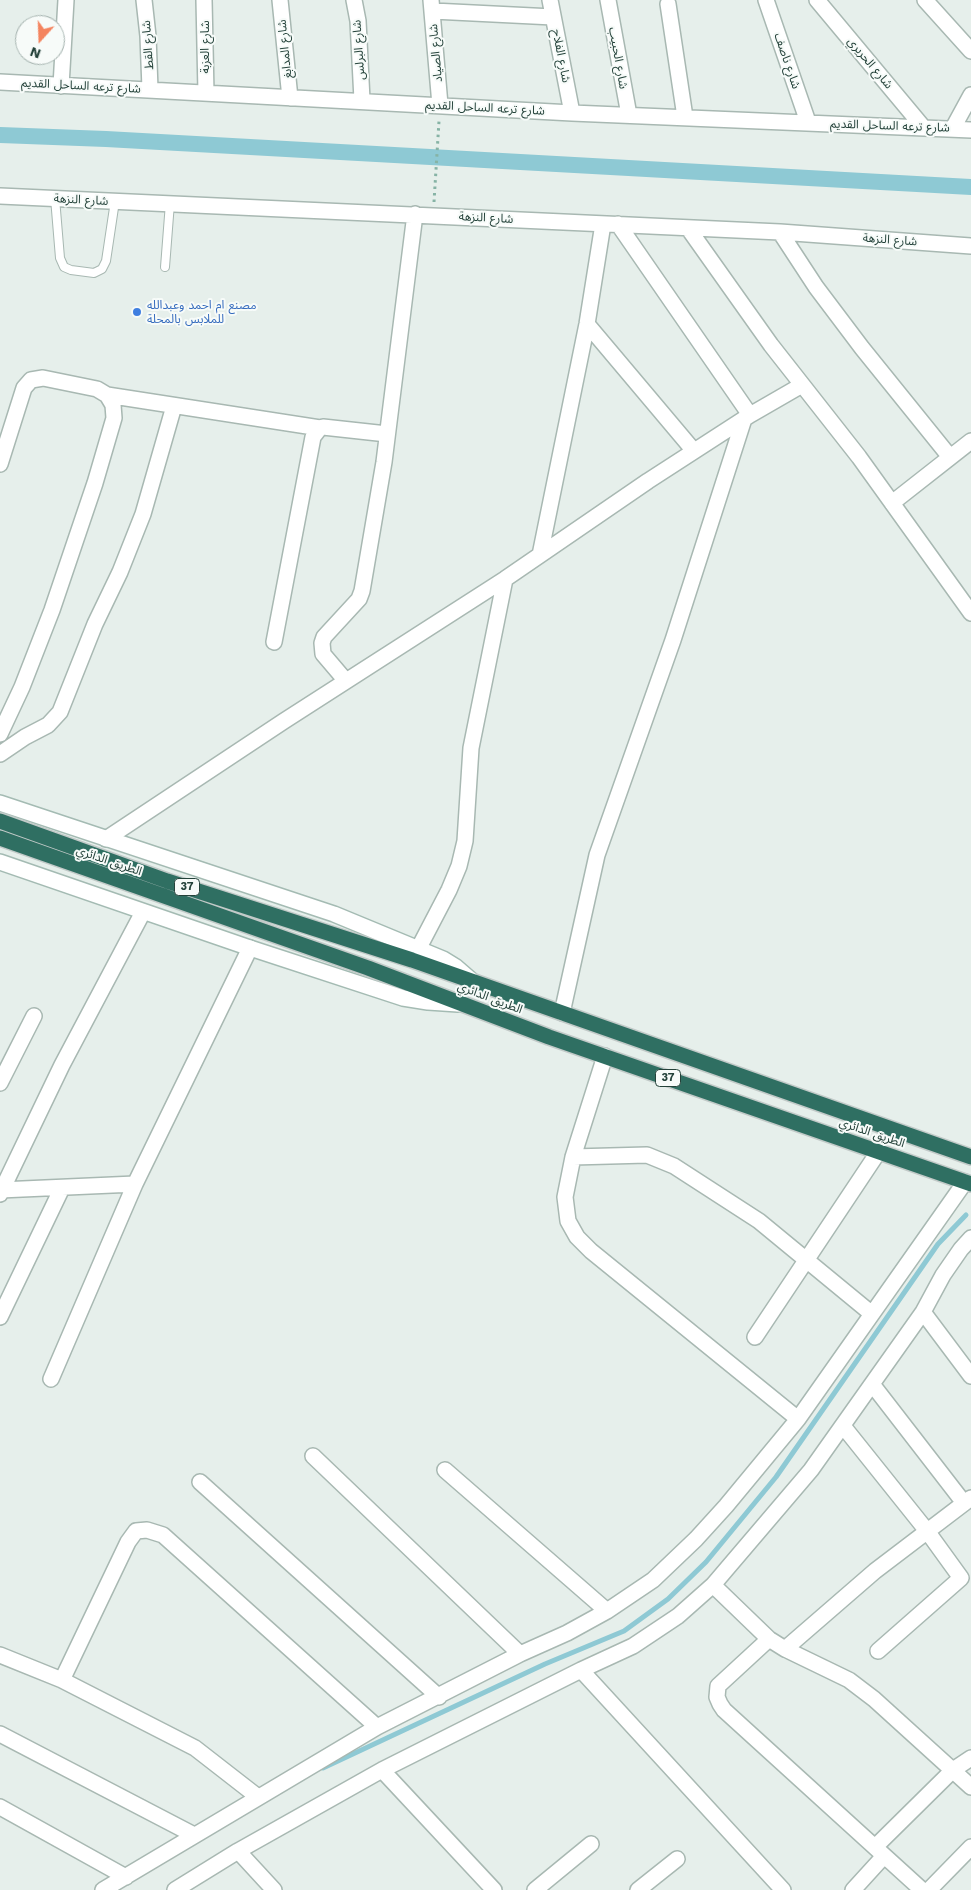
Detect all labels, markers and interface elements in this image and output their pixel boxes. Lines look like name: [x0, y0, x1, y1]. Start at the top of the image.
north arrow: [15, 15, 65, 65]
street label: شارع المدابغ: [275, 19, 295, 79]
street label: شارع البرلس: [350, 19, 368, 81]
street label: شارع القط: [139, 20, 157, 70]
street label: شارع العزبة: [198, 20, 212, 74]
street label: شارع الصياد: [426, 23, 446, 83]
street label: شارع الحبيب: [605, 26, 631, 90]
street label: شارع الفلاح: [549, 28, 573, 84]
street label: شارع ناصف: [771, 31, 803, 91]
street label: شارع الحريري: [844, 34, 896, 92]
text: N: [28, 44, 43, 62]
street label: شارع ترعه الساحل القديم: [21, 76, 141, 96]
street label: شارع ترعه الساحل القديم: [425, 98, 545, 118]
street label: شارع ترعه الساحل القديم: [830, 117, 950, 135]
street label: شارع النزهة: [53, 191, 109, 209]
street label: شارع النزهة: [458, 209, 514, 227]
street label: شارع النزهة: [862, 231, 918, 249]
place label: مصنع ام احمد وعبدالله للملابس بالمحلة: [147, 298, 257, 326]
marker: مصنع ام احمد وعبدالله للملابس بالمحلة: [131, 306, 143, 318]
street label: الطريق الدائري: [74, 843, 144, 879]
road number: 37: [174, 879, 200, 896]
street label: الطريق الدائري: [455, 979, 525, 1017]
road number: 37: [656, 1070, 680, 1086]
street label: الطريق الدائري: [837, 1115, 907, 1151]

